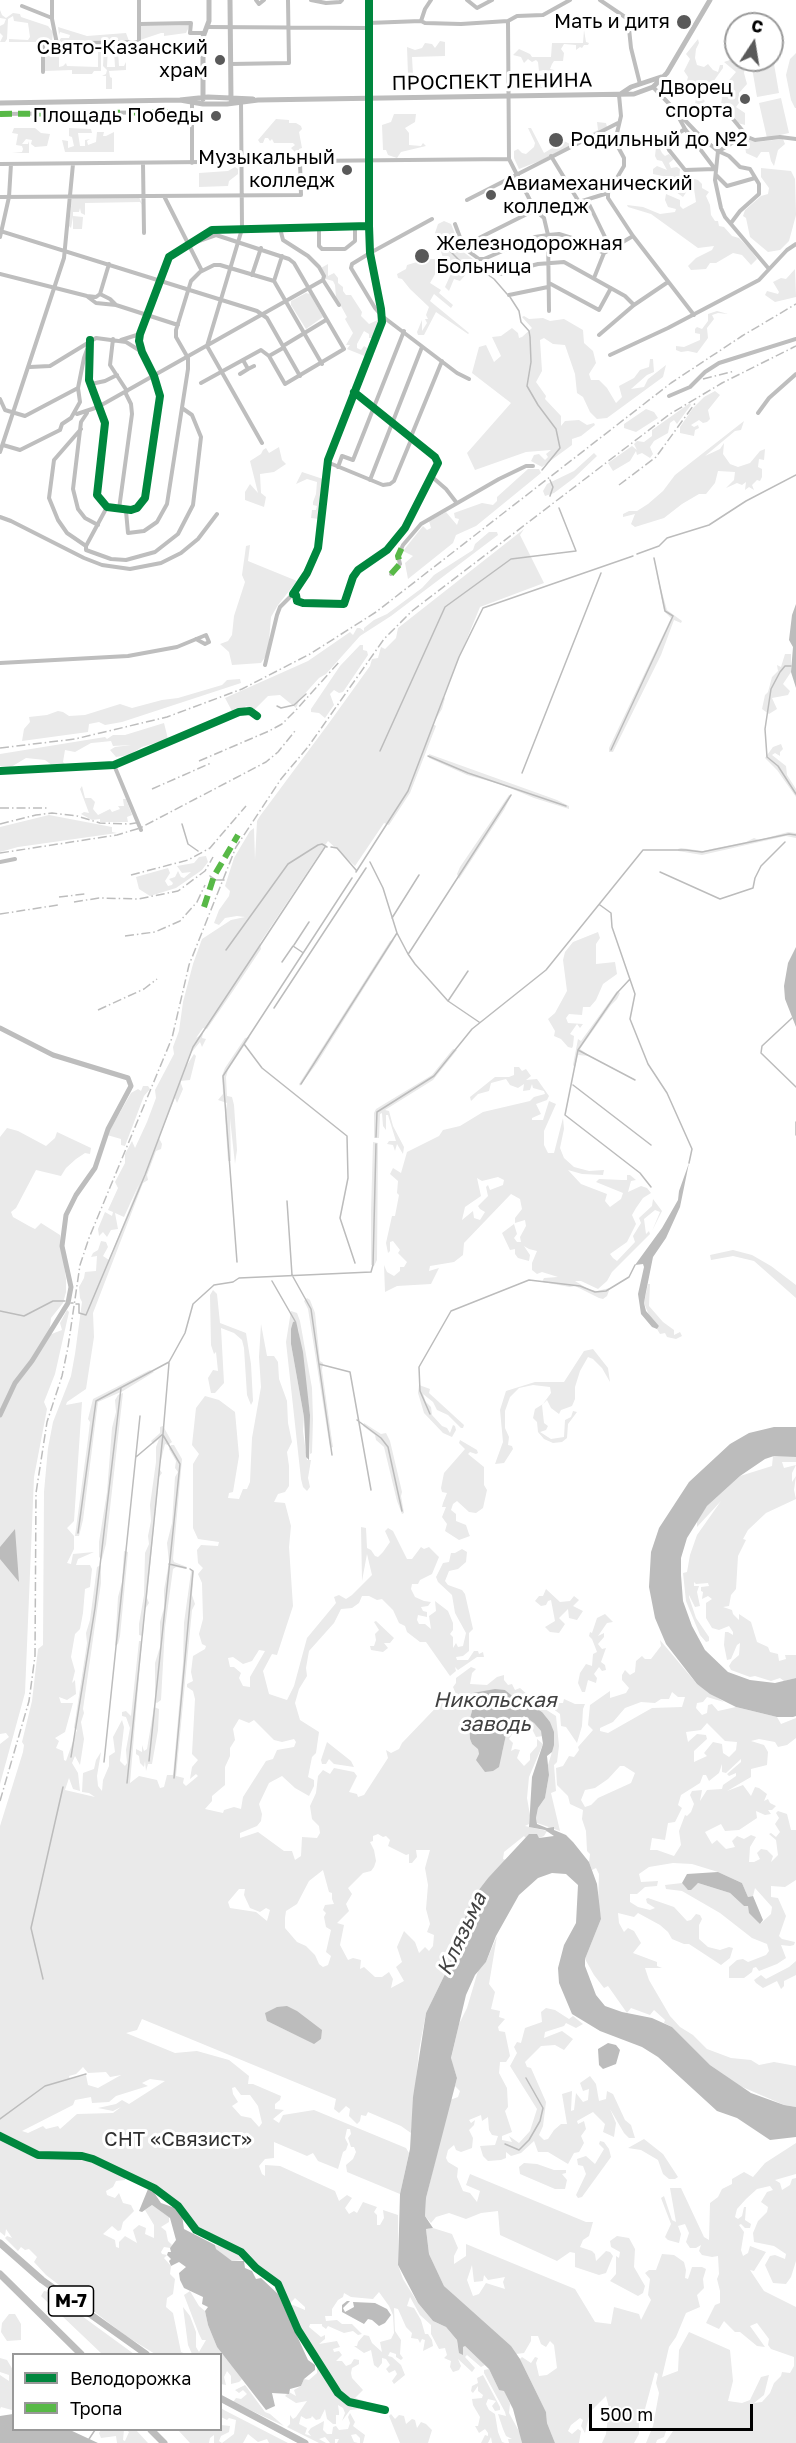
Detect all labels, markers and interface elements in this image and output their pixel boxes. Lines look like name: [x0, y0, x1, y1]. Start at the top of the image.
place label: Мать и дитя: [554, 10, 670, 34]
north arrow: [724, 12, 784, 72]
marker: Мать и дитя: [675, 13, 693, 31]
text: С: [750, 15, 765, 37]
place label: Свято-Казанский храм: [37, 36, 208, 83]
marker: Свято-Казанский храм: [213, 53, 227, 67]
street label: ПРОСПЕКТ ЛЕНИНА: [392, 68, 592, 96]
place label: Дворец спорта: [659, 76, 733, 123]
marker: Дворец спорта: [738, 92, 752, 106]
place label: Площадь Победы: [32, 104, 204, 128]
marker: Площадь Победы: [209, 109, 223, 123]
place label: Родильный до №2: [570, 128, 748, 152]
marker: Родильный до №2: [547, 131, 565, 149]
place label: Музыкальный колледж: [198, 146, 335, 193]
marker: Музыкальный колледж: [340, 163, 354, 177]
place label: Авиамеханический колледж: [503, 172, 693, 219]
marker: Авиамеханический колледж: [484, 188, 498, 202]
place label: Железнодорожная Больница: [436, 232, 623, 279]
marker: Железнодорожная Больница: [413, 247, 431, 265]
water label: Никольская заводь: [433, 1687, 557, 1737]
water label: Клязьма: [432, 1889, 492, 1979]
park label: СНТ «Связист»: [104, 2128, 252, 2152]
road number: М-7: [48, 2286, 94, 2316]
legend: [12, 2353, 222, 2431]
text: Велодорожка: [70, 2367, 191, 2389]
scale bar: [592, 2392, 756, 2430]
text: Тропа: [70, 2397, 122, 2419]
text: 500 m: [600, 2403, 653, 2425]

